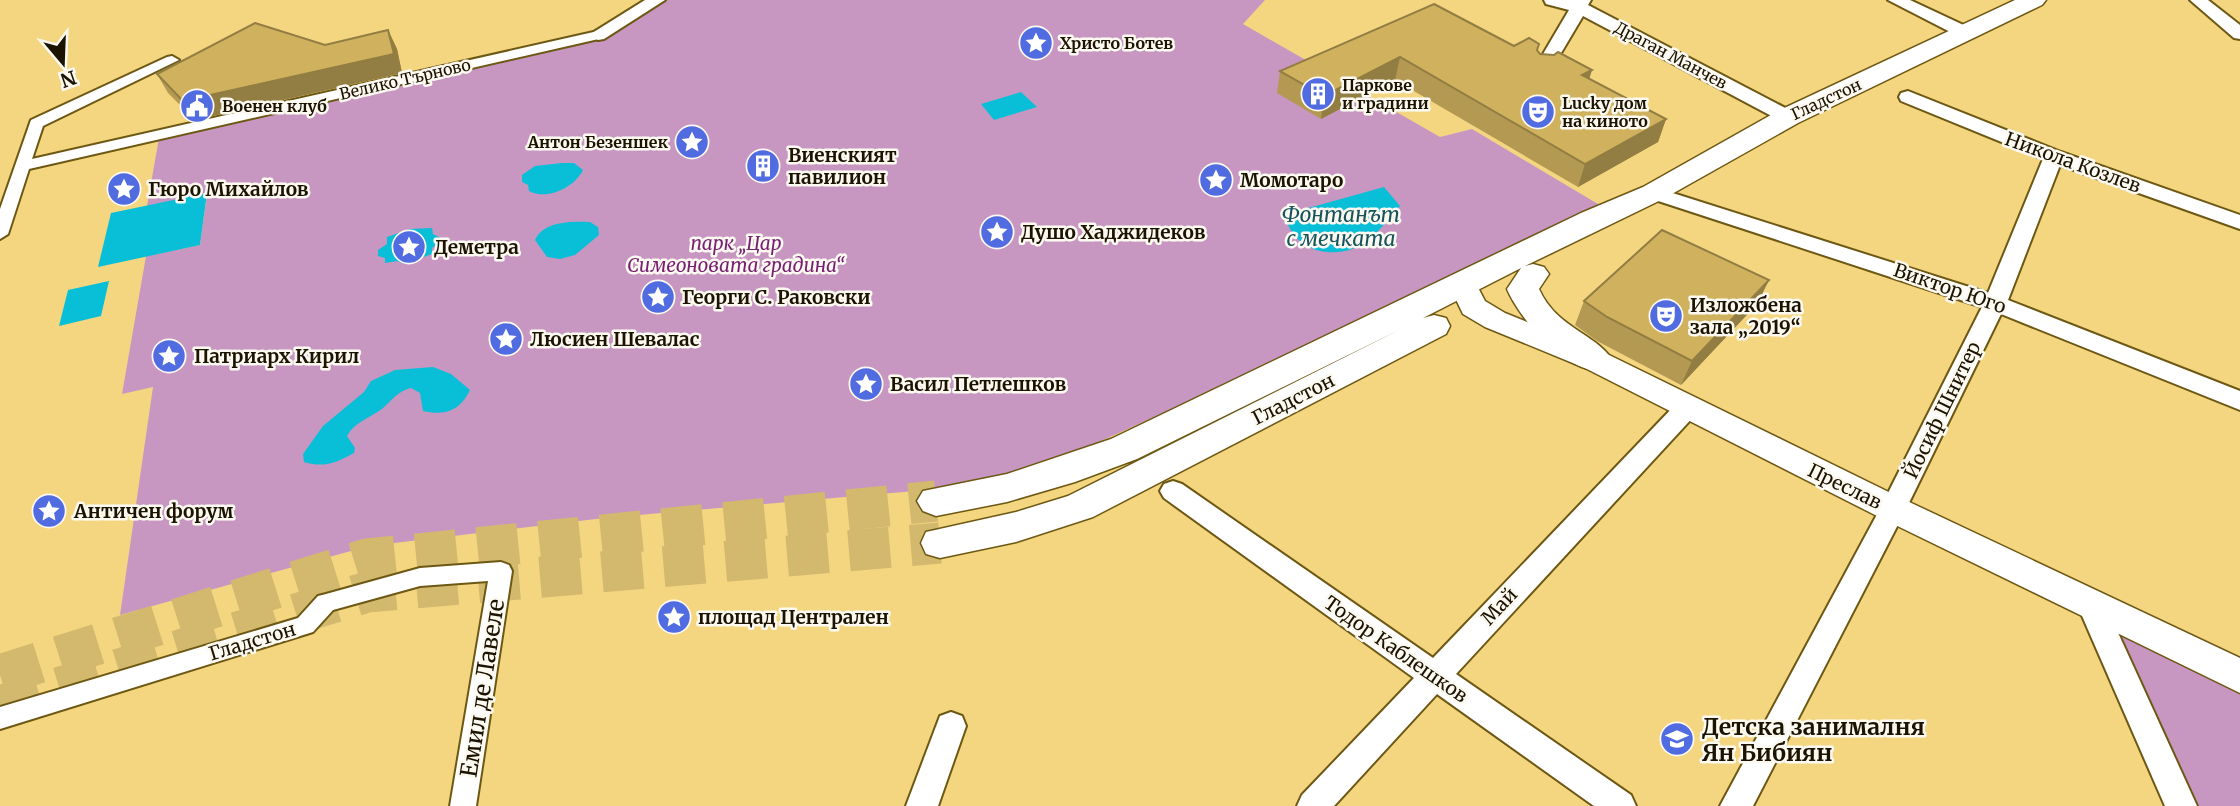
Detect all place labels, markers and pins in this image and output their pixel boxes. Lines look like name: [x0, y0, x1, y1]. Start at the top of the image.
place icon: Христо Ботев: [1017, 24, 1055, 62]
place label: Христо Ботев: [1060, 33, 1173, 53]
building icon: Паркове и градини: [1299, 75, 1337, 113]
place label: Паркове и градини: [1342, 75, 1429, 113]
public building icon: Военен клуб: [178, 87, 216, 125]
theatre icon: Lucky дом на киното: [1519, 93, 1557, 131]
place label: Lucky дом на киното: [1562, 93, 1648, 131]
place label: Военен клуб: [222, 96, 327, 116]
place icon: Антон Безеншек: [673, 123, 711, 161]
place label: Антон Безеншек: [527, 132, 668, 152]
place label: Виенският павилион: [788, 143, 897, 189]
building icon: Виенският павилион: [744, 147, 782, 185]
place icon: Момотаро: [1197, 161, 1235, 199]
place label: Момотаро: [1240, 168, 1343, 192]
place icon: Гюро Михайлов: [105, 170, 143, 208]
place label: Гюро Михайлов: [148, 177, 309, 201]
place icon: Душо Хаджидеков: [978, 213, 1016, 251]
place label: Душо Хаджидеков: [1021, 220, 1206, 244]
place icon: Деметра: [390, 228, 428, 266]
place label: Деметра: [434, 235, 519, 259]
place icon: Георги С. Раковски: [639, 278, 677, 316]
place label: Георги С. Раковски: [682, 285, 871, 309]
place label: Изложбена зала „2019“: [1690, 293, 1802, 339]
theatre icon: Изложбена зала „2019“: [1647, 297, 1685, 335]
place icon: Люсиен Шевалас: [487, 320, 525, 358]
place label: Люсиен Шевалас: [530, 327, 700, 351]
place icon: Патриарх Кирил: [150, 337, 188, 375]
place label: Патриарх Кирил: [194, 344, 359, 368]
place icon: Васил Петлешков: [847, 365, 885, 403]
place label: Васил Петлешков: [890, 372, 1066, 396]
place icon: Античен форум: [30, 492, 68, 530]
place label: Античен форум: [73, 499, 233, 523]
place icon: площад Централен: [655, 598, 693, 636]
place label: площад Централен: [698, 605, 889, 629]
place label: Детска занималня Ян Бибиян: [1702, 712, 1925, 767]
school or university icon: Детска занималня Ян Бибиян: [1658, 720, 1696, 758]

